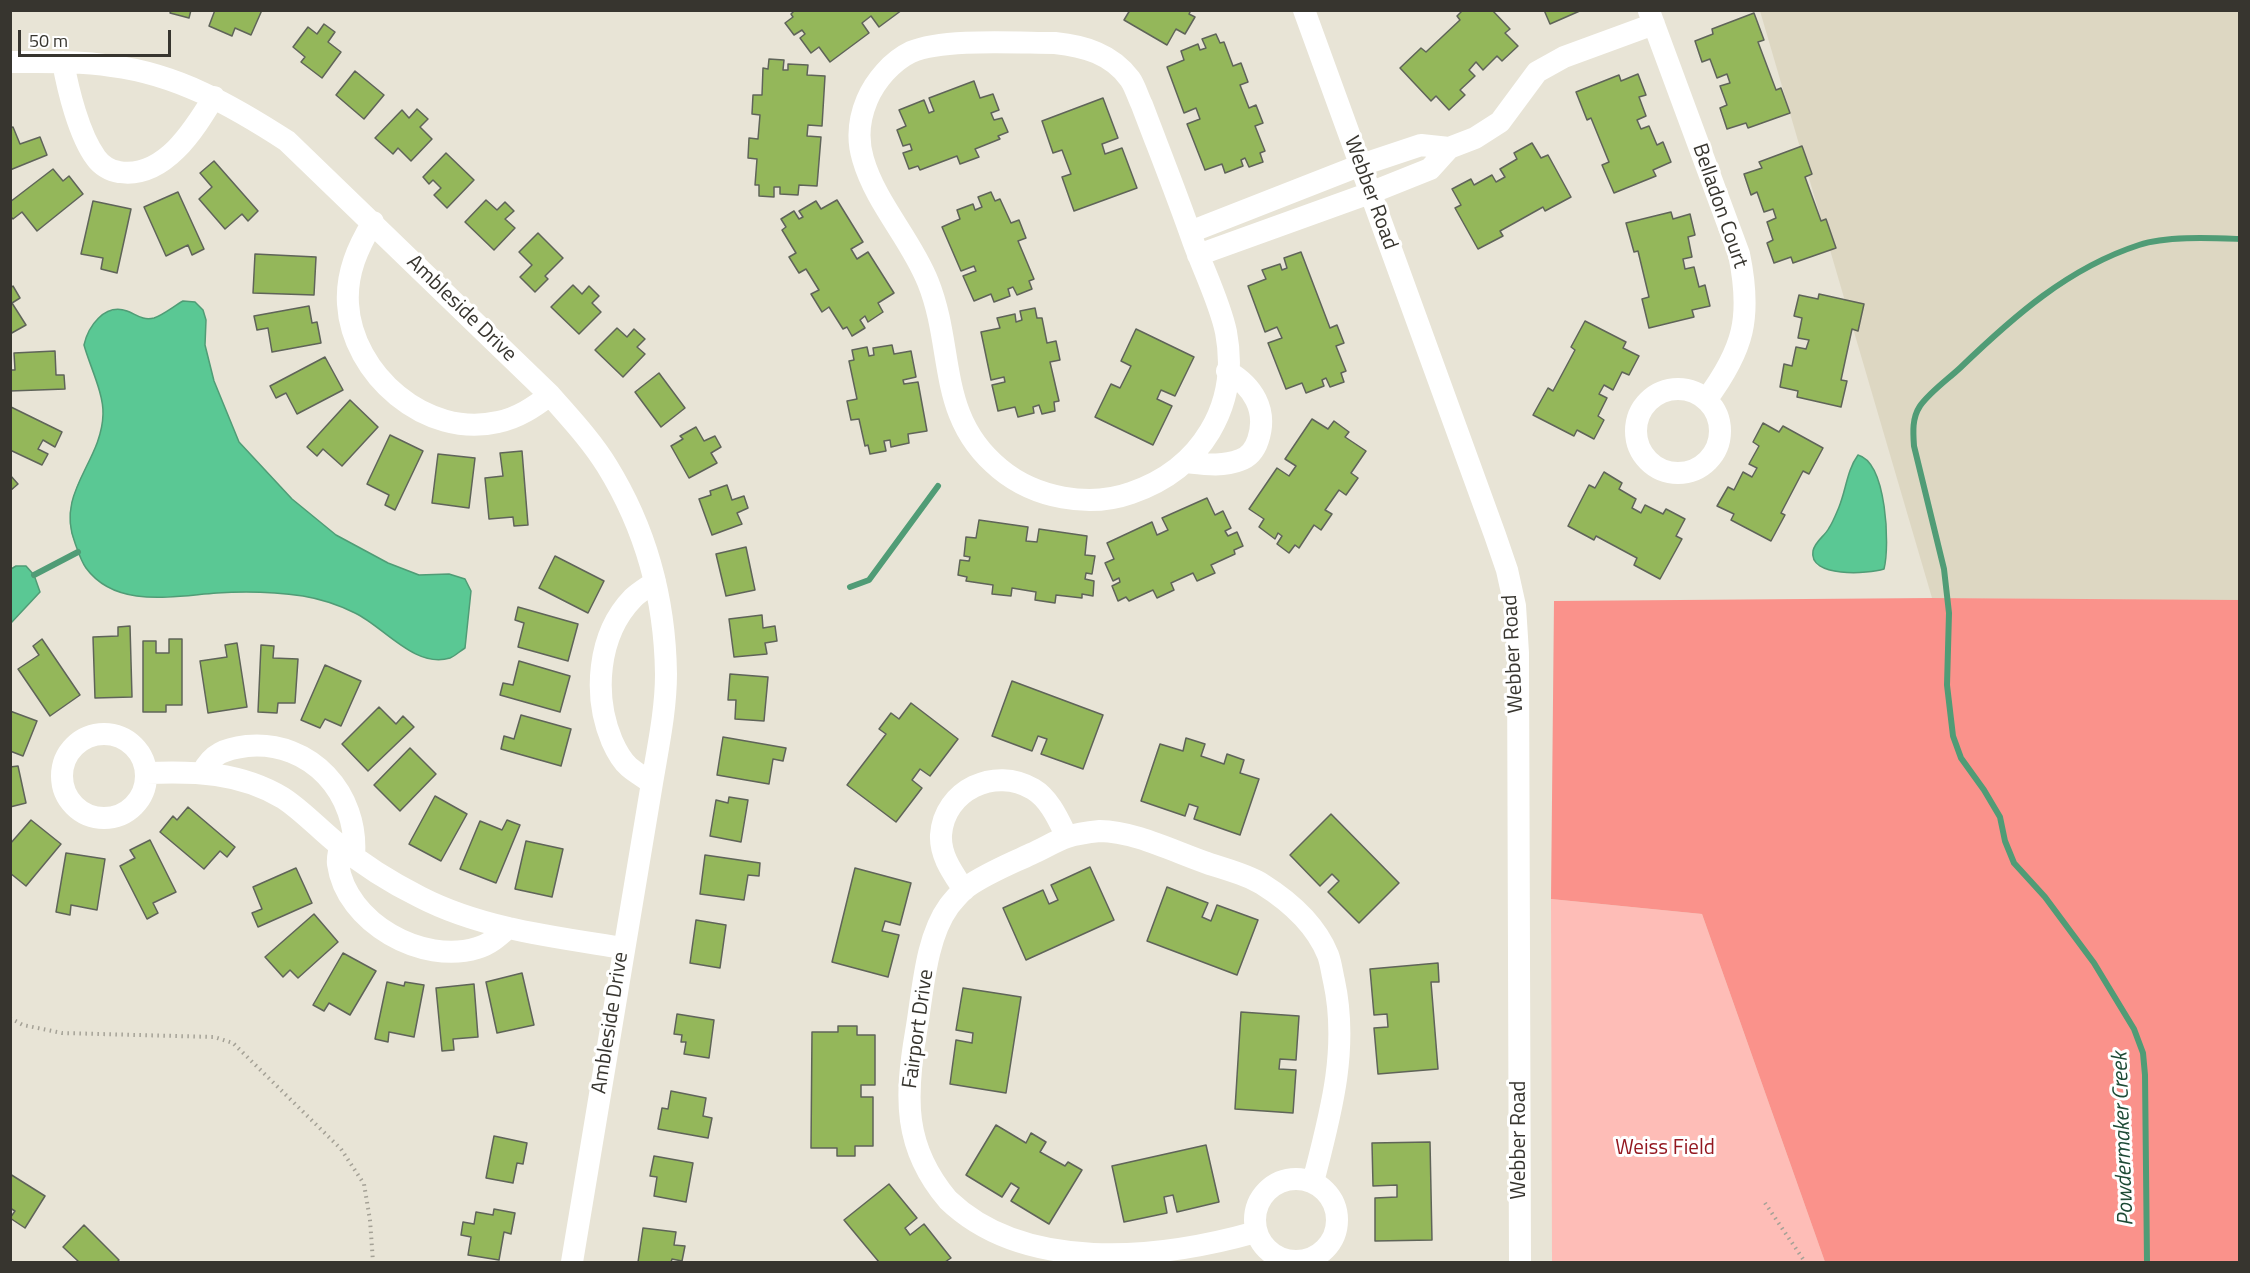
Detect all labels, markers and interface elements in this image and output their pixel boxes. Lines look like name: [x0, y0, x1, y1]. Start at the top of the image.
scale bar: [21, 18, 174, 56]
text: 50 m: [29, 27, 68, 54]
street label: Webber Road: [1338, 133, 1402, 253]
street label: Belladon Court: [1686, 140, 1752, 272]
street label: Ambleside Drive: [401, 250, 521, 368]
street label: Webber Road: [1498, 594, 1530, 714]
street label: Ambleside Drive: [587, 950, 635, 1096]
street label: Fairport Drive: [898, 968, 940, 1090]
water label: Powdermaker Creek: [2108, 1052, 2140, 1226]
street label: Webber Road: [1507, 1081, 1533, 1199]
park label: Weiss Field: [1615, 1136, 1715, 1162]

